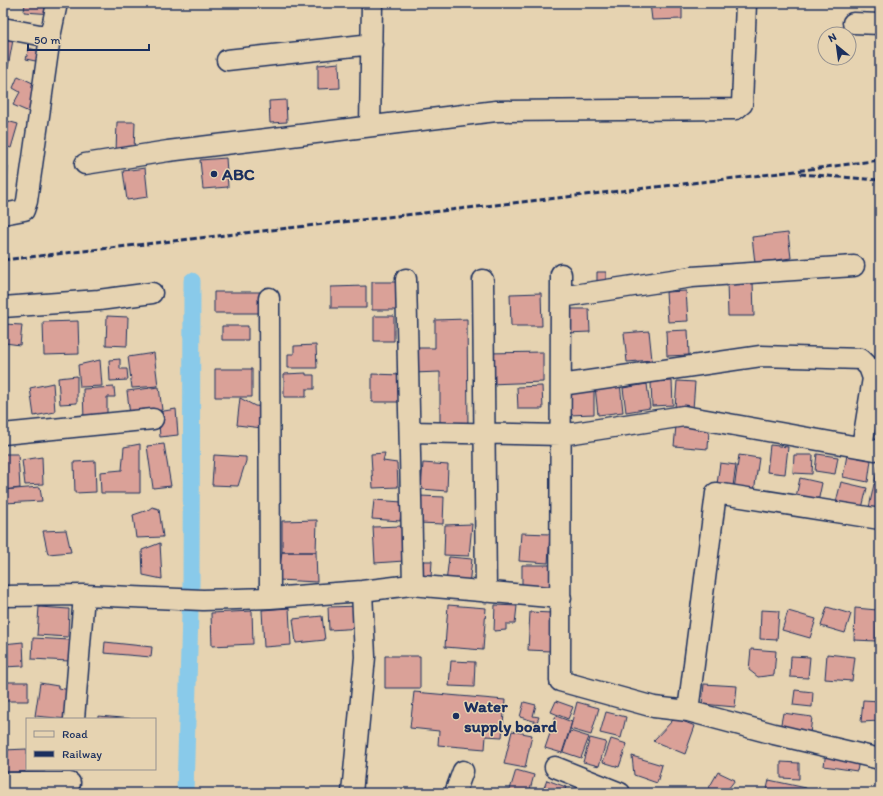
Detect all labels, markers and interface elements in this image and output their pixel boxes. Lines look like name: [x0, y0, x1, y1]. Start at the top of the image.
scale bar: [28, 26, 149, 52]
north arrow: [817, 26, 857, 66]
text: N: [826, 30, 839, 45]
text: 50 m: [34, 33, 60, 47]
place label: ABC: [221, 164, 255, 184]
marker: ABC: [209, 169, 219, 179]
place label: Water supply board: [464, 696, 558, 737]
marker: Water supply board: [451, 711, 461, 721]
legend: [26, 718, 156, 770]
text: Road: [62, 727, 88, 741]
text: Railway: [62, 747, 102, 761]

